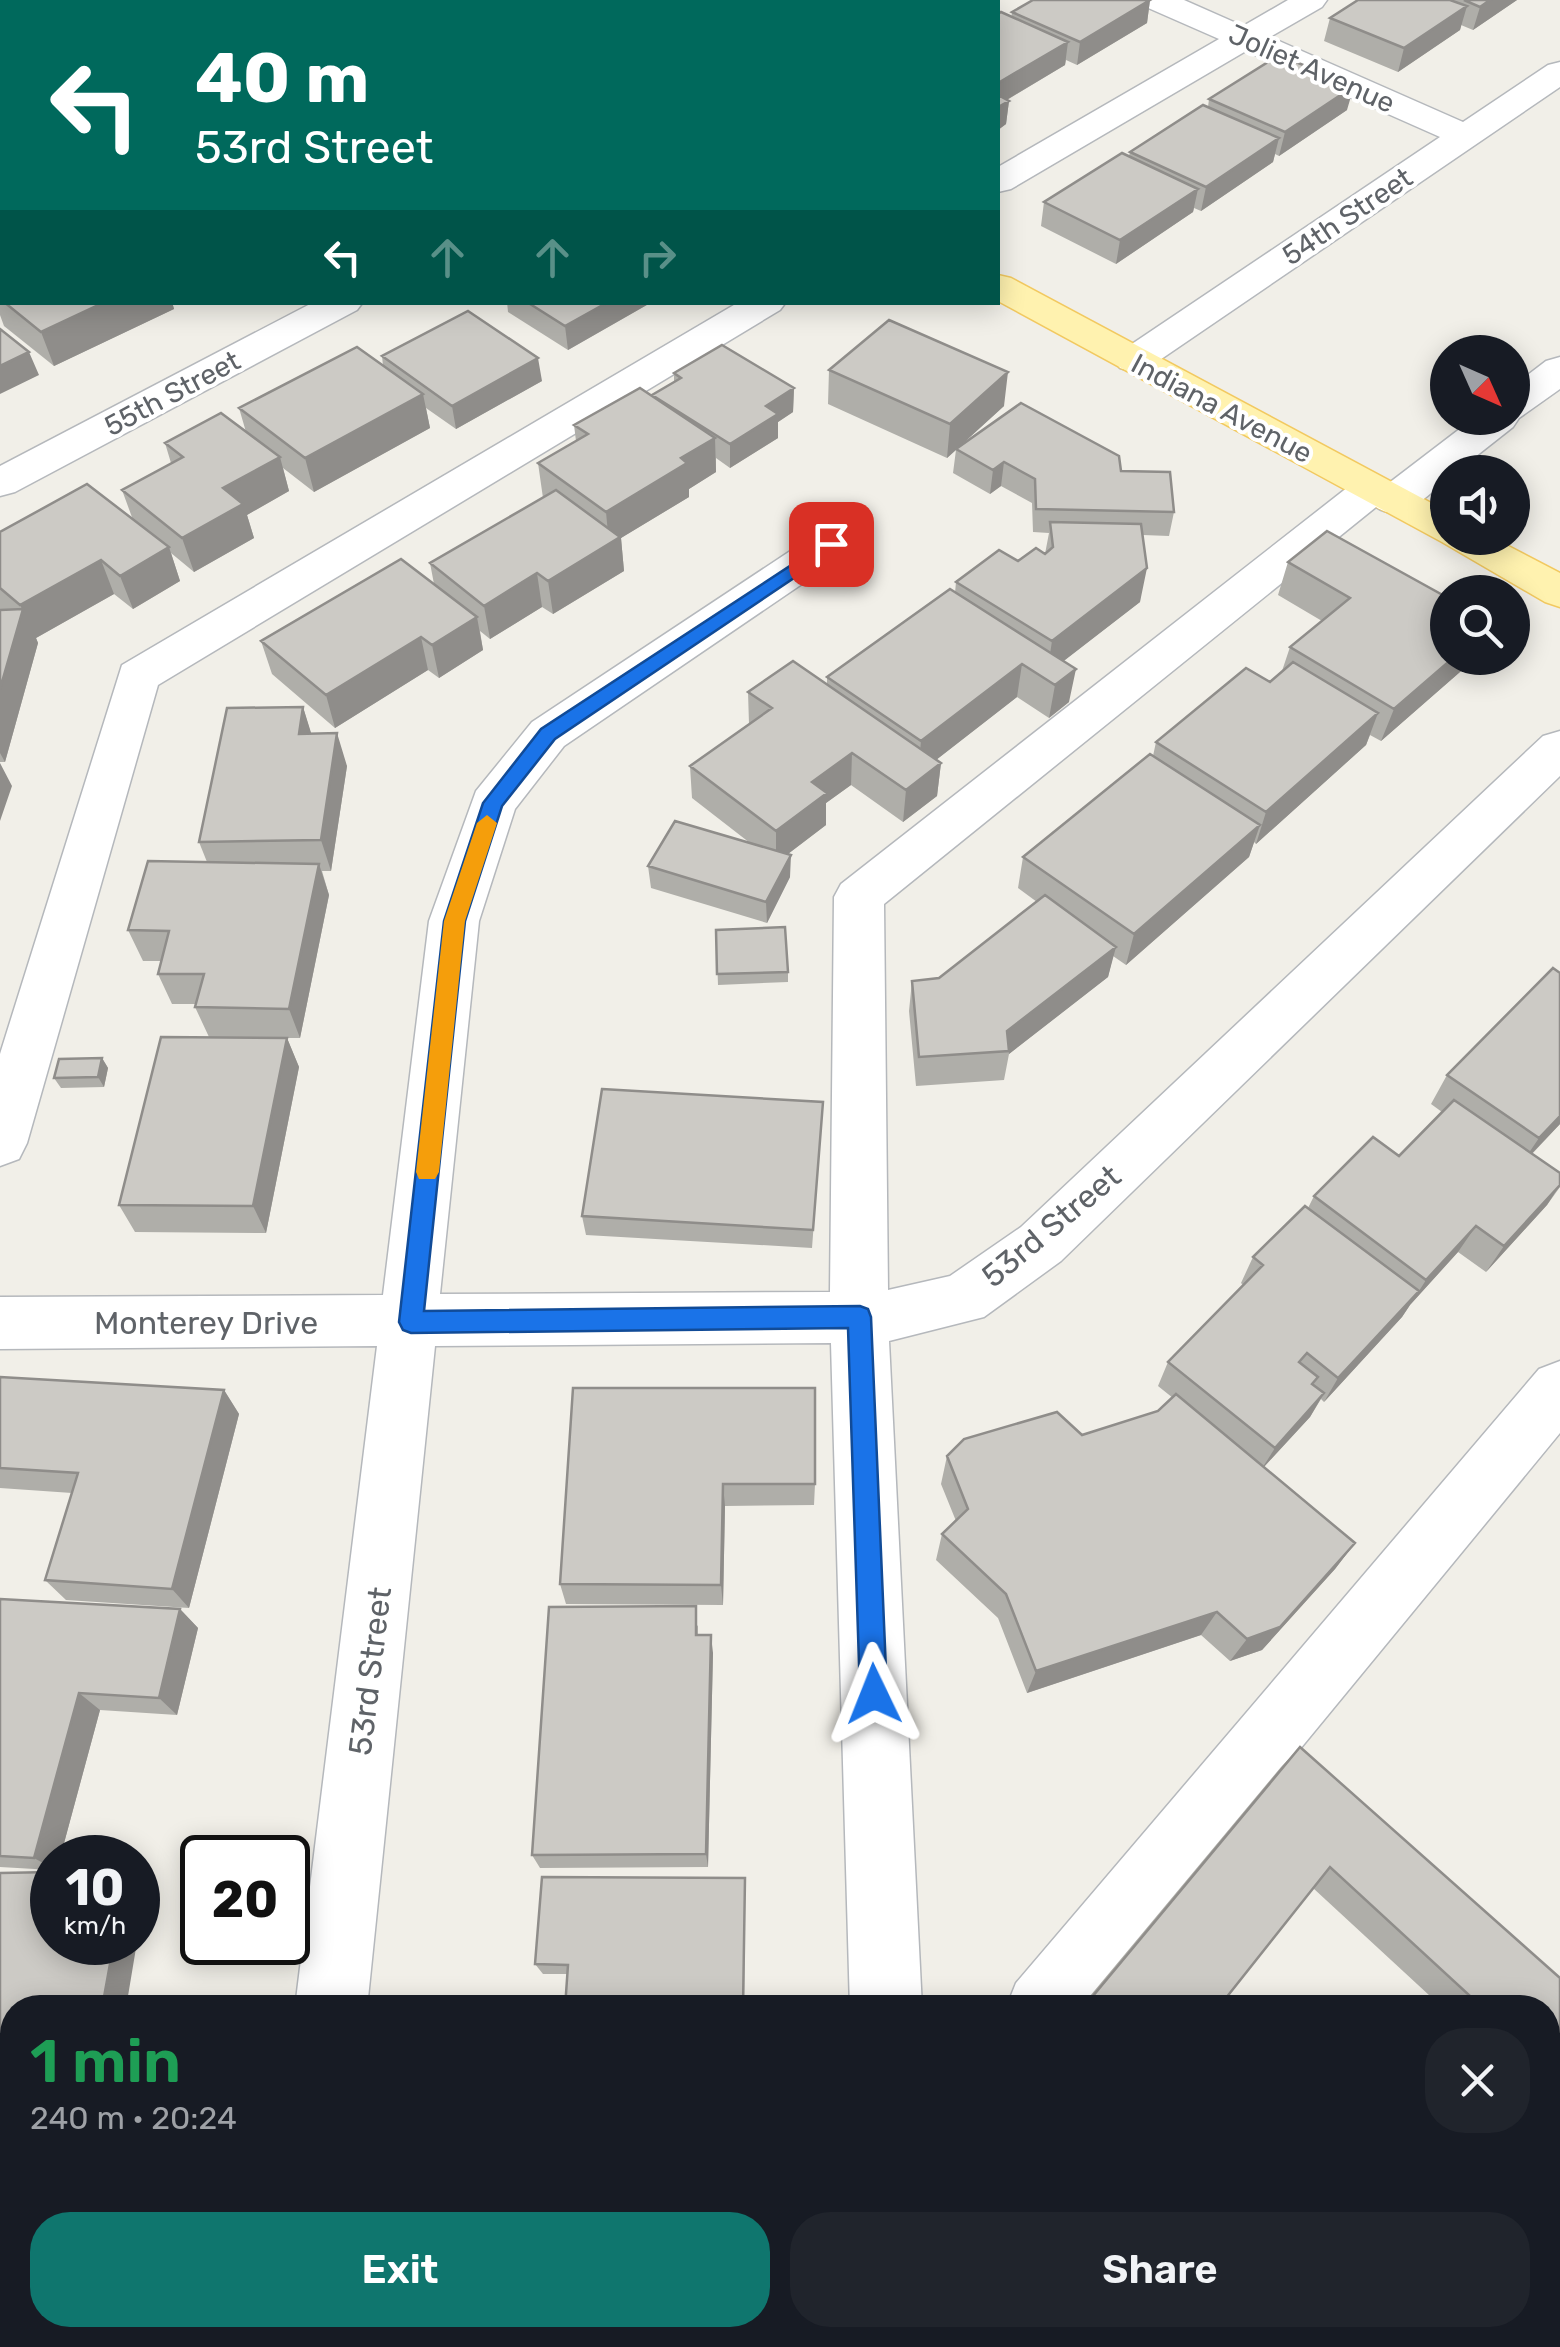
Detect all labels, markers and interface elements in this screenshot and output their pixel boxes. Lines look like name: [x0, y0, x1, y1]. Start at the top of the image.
street label: Joliet Avenue: [1224, 17, 1400, 120]
text: 40 m: [195, 37, 369, 120]
icon: left: [30, 40, 160, 170]
text: 53rd Street: [195, 121, 433, 174]
street label: 54th Street: [1276, 161, 1419, 272]
icon: left: [315, 230, 370, 285]
icon: ahead: [420, 230, 475, 285]
icon: ahead: [525, 230, 580, 285]
icon: right: [630, 230, 685, 285]
north arrow: [1430, 335, 1530, 435]
map controls: [1430, 335, 1530, 675]
street label: 55th Street: [99, 344, 246, 443]
street label: Indiana Avenue: [1126, 347, 1318, 470]
button: sound: [1430, 455, 1530, 555]
pin: [789, 502, 874, 587]
icon: arrive: [804, 517, 859, 572]
button: search: [1430, 575, 1530, 675]
street label: 53rd Street: [974, 1157, 1128, 1295]
street label: Monterey Drive: [94, 1304, 318, 1342]
street label: 53rd Street: [341, 1585, 399, 1757]
position arrow: [822, 1642, 926, 1746]
speed limit sign: 20: [180, 1835, 310, 1965]
text: 10: [66, 1858, 124, 1918]
text: km/h: [64, 1911, 126, 1940]
text: 1 min: [30, 2026, 181, 2097]
button: close: [1425, 2028, 1530, 2133]
text: 240 m · 20:24: [30, 2099, 237, 2137]
button: Exit: [30, 2212, 770, 2327]
button: Share: [790, 2212, 1530, 2327]

